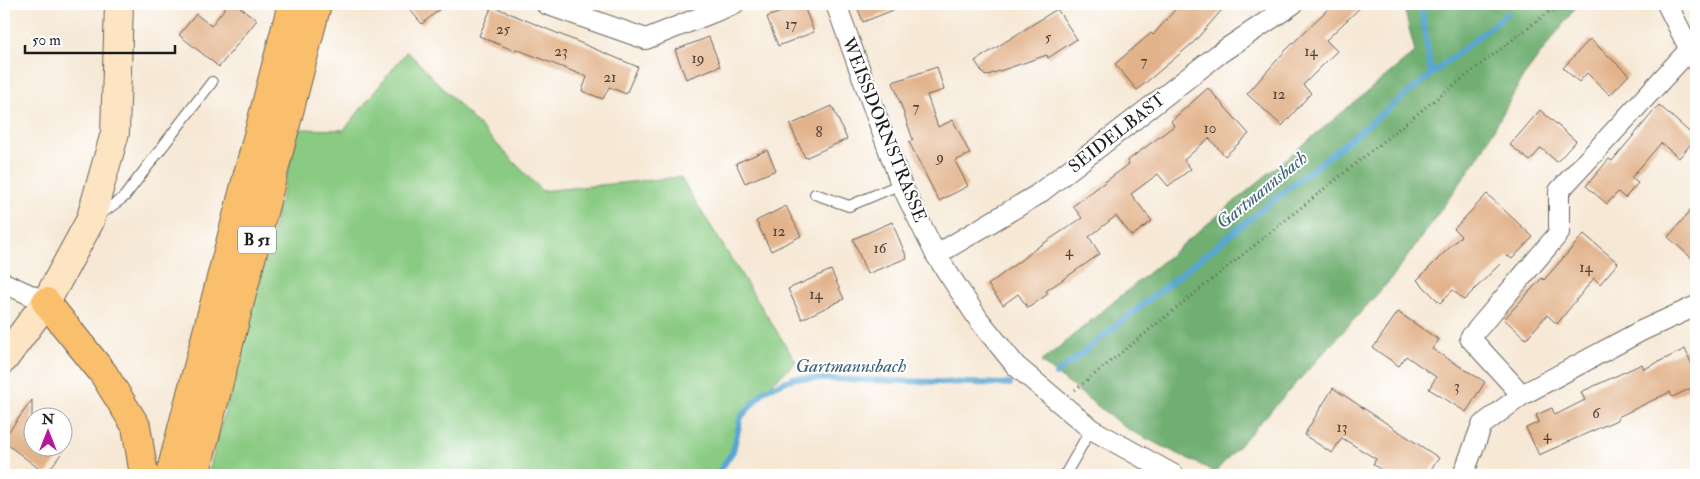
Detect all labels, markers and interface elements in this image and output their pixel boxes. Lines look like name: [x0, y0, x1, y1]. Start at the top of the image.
house number: 17: [785, 15, 797, 34]
house number: 25: [496, 20, 510, 39]
scale bar: [25, 22, 175, 54]
house number: 5: [1045, 28, 1052, 47]
text: 50 m: [32, 31, 61, 50]
street label: WEISSDORNSTRASSE: [836, 33, 932, 226]
house number: 23: [554, 42, 568, 61]
house number: 14: [1304, 42, 1319, 61]
house number: 19: [692, 49, 704, 68]
house number: 7: [1141, 52, 1148, 71]
house number: 21: [604, 68, 616, 87]
house number: 12: [1273, 85, 1286, 104]
street label: SEIDELBAST: [1064, 87, 1171, 178]
house number: 7: [913, 98, 920, 117]
house number: 10: [1204, 119, 1216, 138]
house number: 8: [815, 123, 823, 142]
water label: Gartmannsbach: [1211, 146, 1313, 234]
house number: 9: [935, 148, 944, 167]
house number: 12: [773, 222, 786, 241]
road number: B 51: [238, 226, 276, 254]
house number: 16: [874, 239, 888, 258]
house number: 4: [1065, 242, 1074, 261]
house number: 14: [1579, 258, 1594, 277]
house number: 14: [809, 285, 824, 304]
water label: Gartmannsbach: [796, 354, 906, 378]
house number: 3: [1454, 377, 1460, 396]
house number: 6: [1592, 404, 1601, 423]
north arrow: [22, 406, 72, 456]
text: N: [41, 411, 55, 428]
house number: 13: [1336, 418, 1348, 437]
house number: 4: [1543, 426, 1552, 445]

